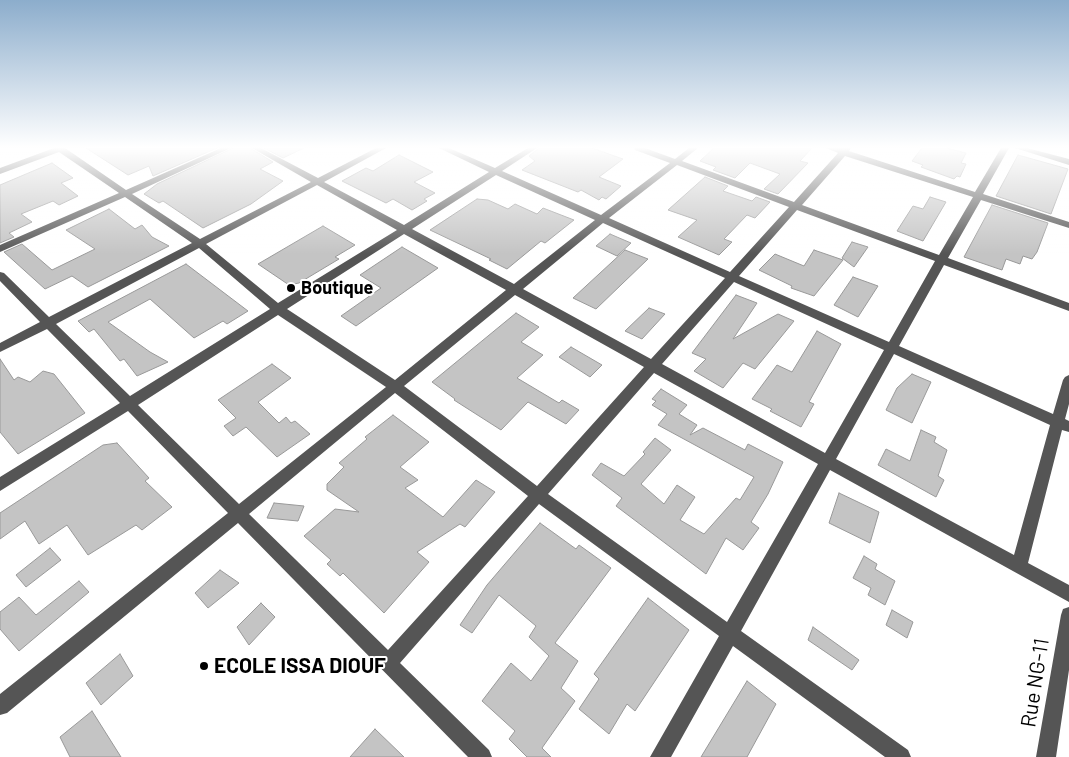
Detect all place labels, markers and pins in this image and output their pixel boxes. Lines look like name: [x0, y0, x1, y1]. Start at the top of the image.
place label: Boutique: [301, 277, 373, 299]
marker: Boutique: [285, 282, 297, 294]
place label: ECOLE ISSA DIOUF: [214, 653, 386, 679]
marker: ECOLE ISSA DIOUF: [198, 660, 210, 672]

